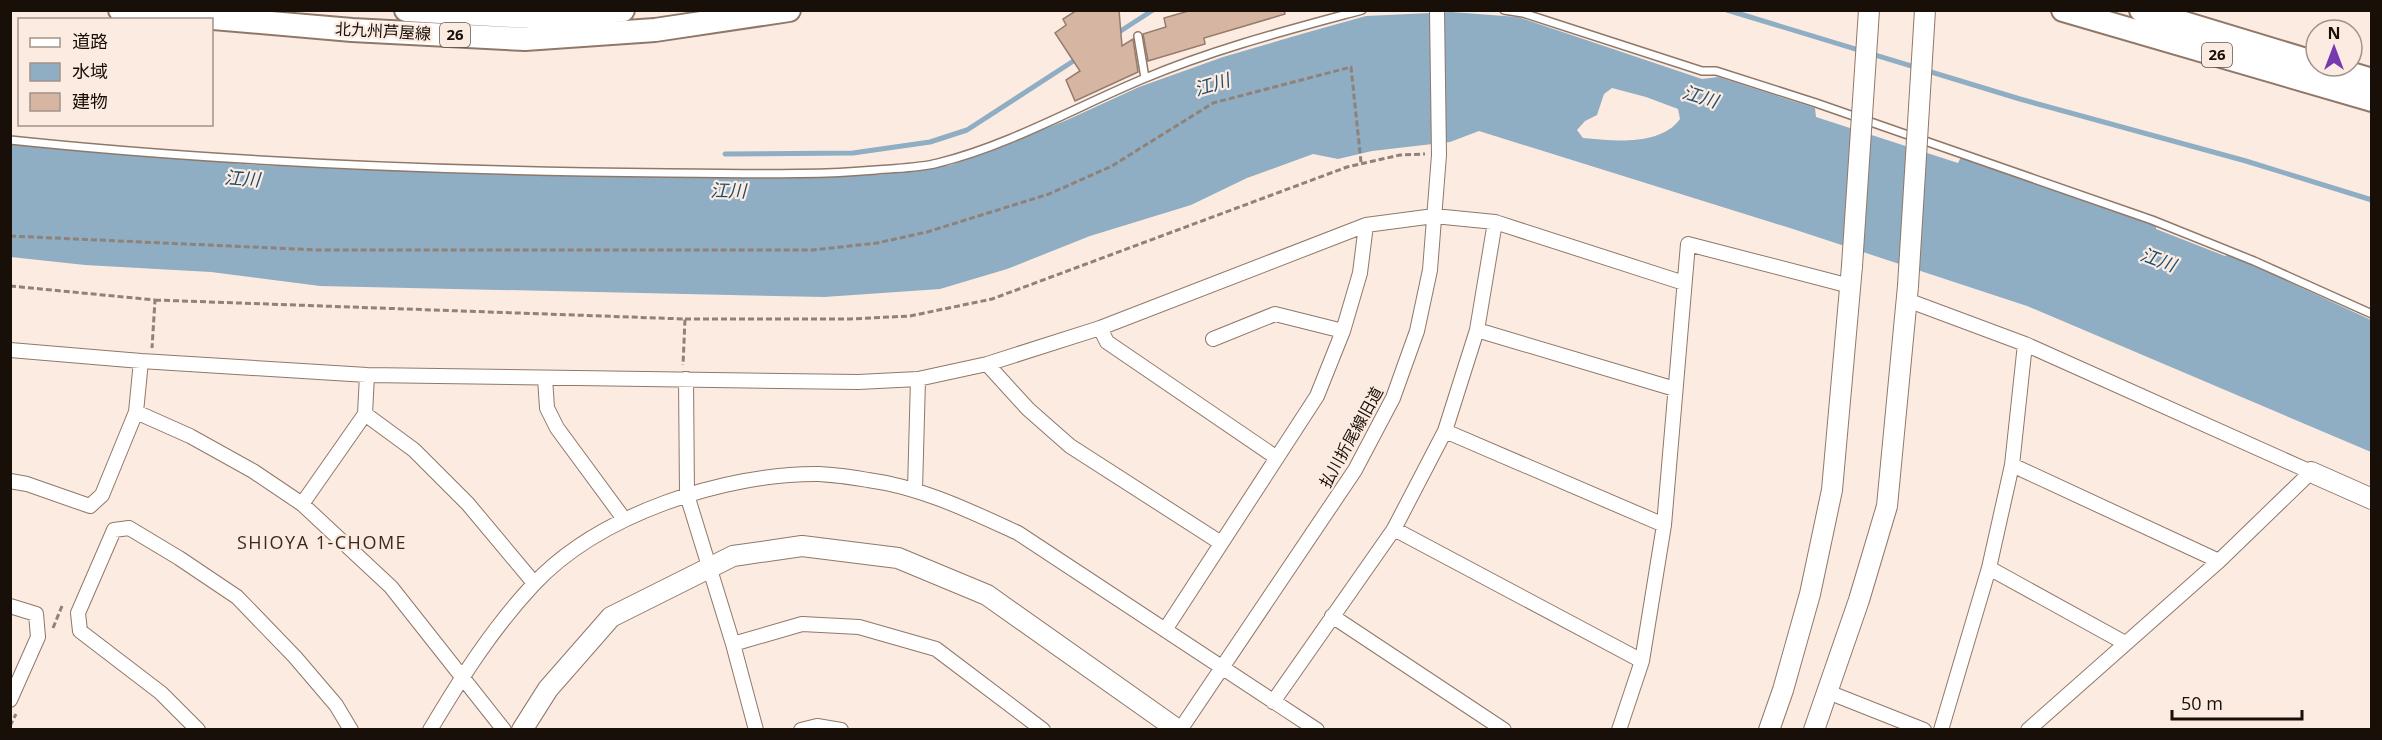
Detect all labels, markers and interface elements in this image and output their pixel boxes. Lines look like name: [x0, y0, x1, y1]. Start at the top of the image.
legend: [18, 18, 213, 126]
street label: 北九州芦屋線: [334, 18, 432, 44]
north arrow: [2304, 18, 2364, 78]
text: N: [2327, 22, 2341, 44]
road number: 26: [440, 23, 470, 47]
text: 道路: [72, 29, 108, 53]
road number: 26: [2202, 43, 2232, 67]
text: 水域: [72, 59, 108, 83]
water label: 江川: [1191, 67, 1234, 101]
water label: 江川: [1680, 79, 1723, 113]
text: 建物: [72, 89, 108, 113]
water label: 江川: [223, 165, 263, 191]
water label: 江川: [710, 178, 748, 202]
water label: 江川: [2137, 242, 2181, 277]
street label: 払川折尾線旧道: [1314, 383, 1388, 491]
district label: SHIOYA 1-CHOME: [237, 530, 407, 554]
scale bar: [2172, 683, 2302, 721]
text: 50 m: [2181, 691, 2223, 715]

